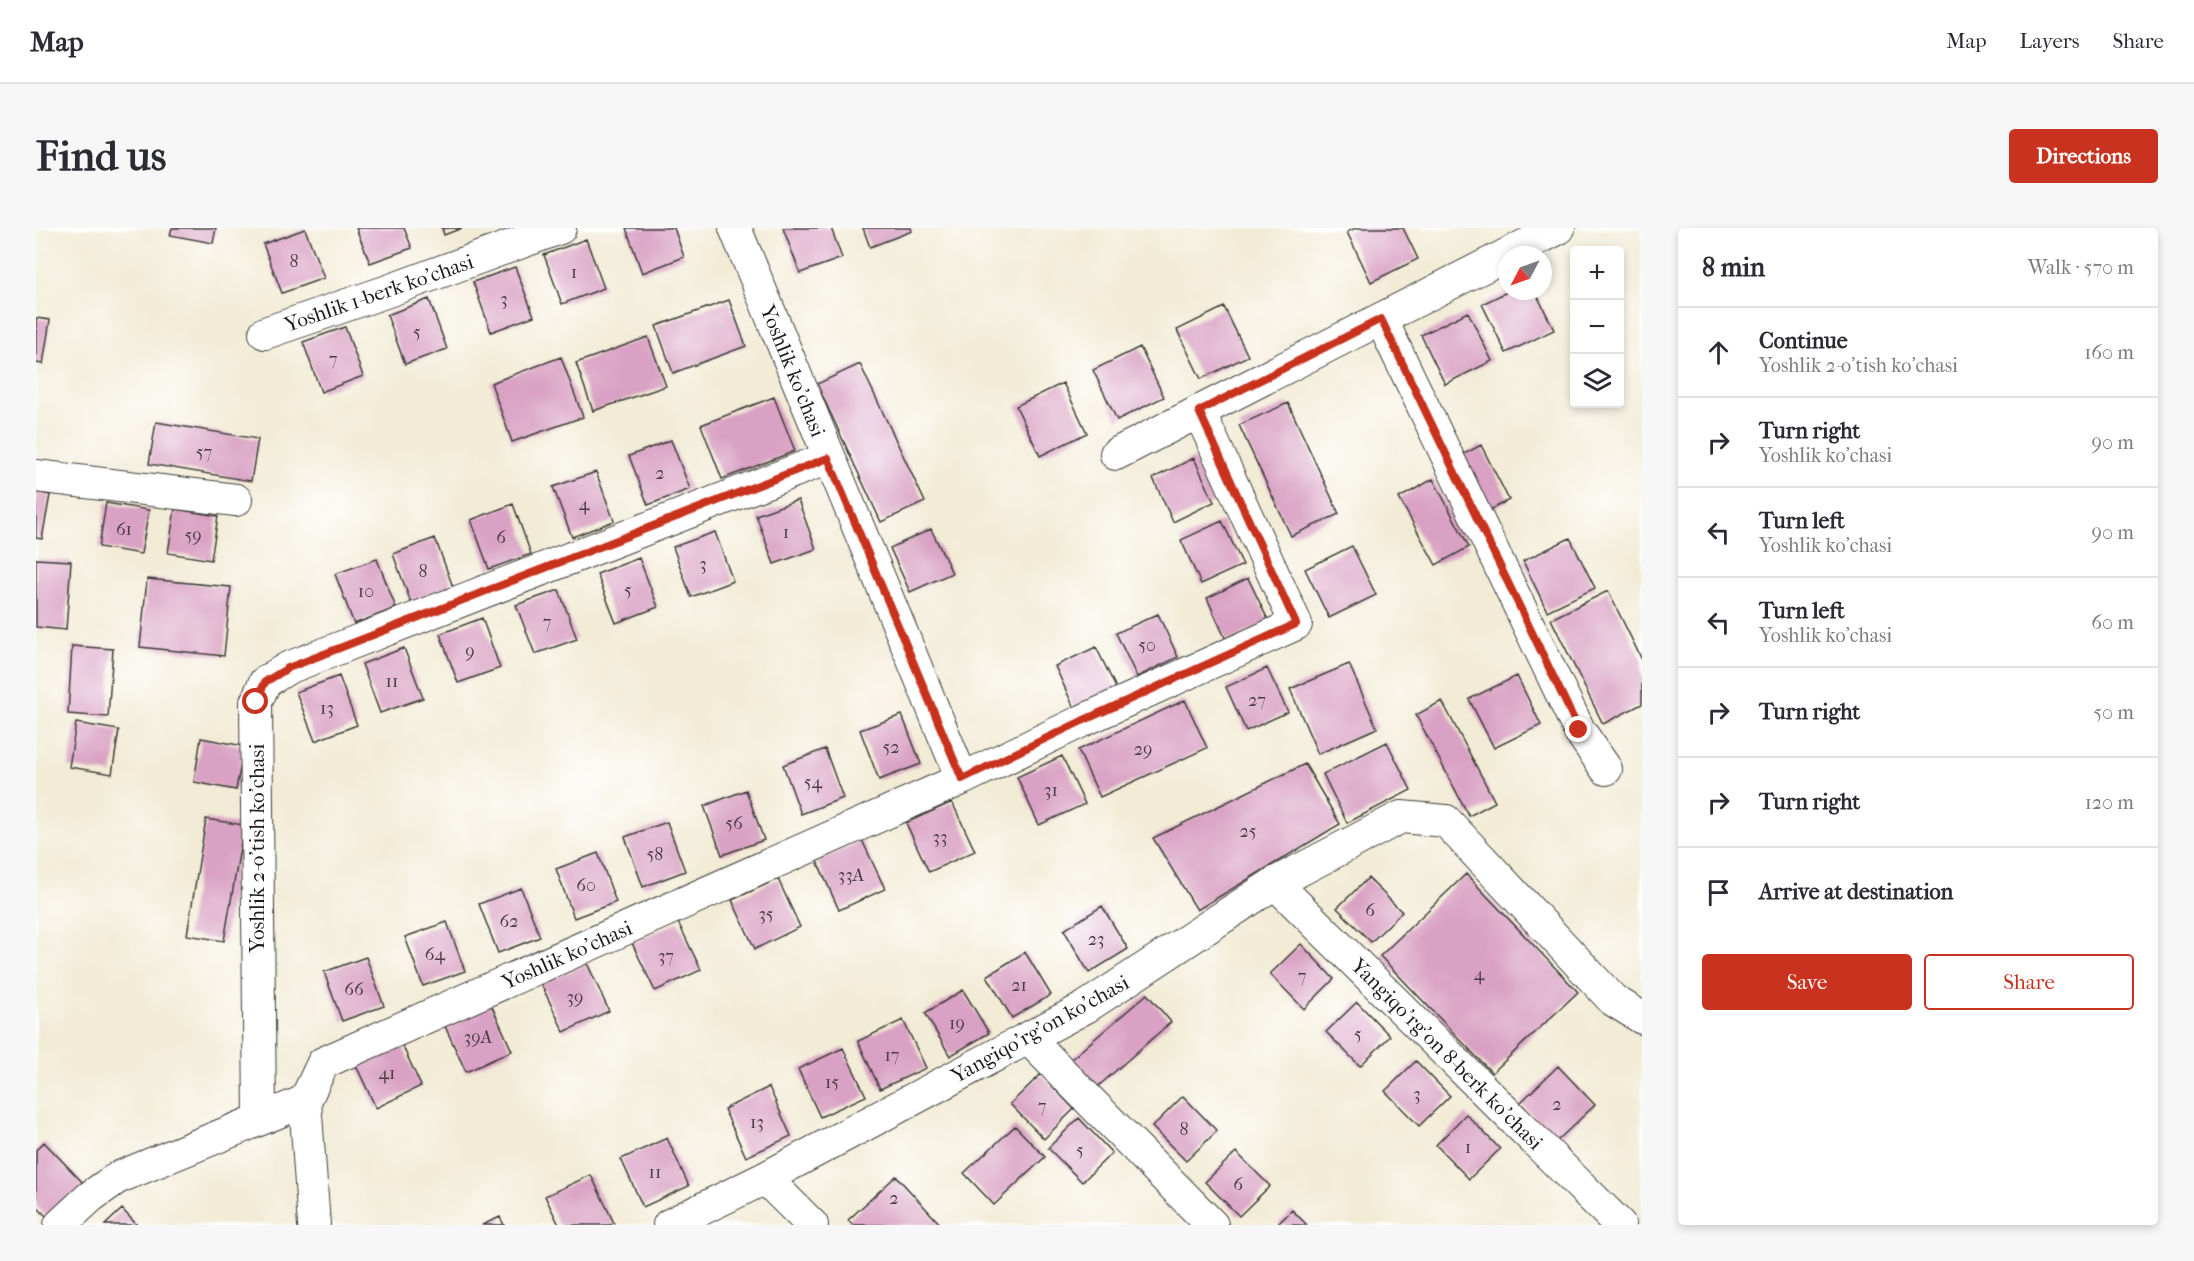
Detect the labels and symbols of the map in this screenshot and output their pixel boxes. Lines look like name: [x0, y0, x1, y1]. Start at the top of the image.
north arrow: [1498, 246, 1552, 300]
street label: Yoshlik 1-berk ko'chasi: [280, 249, 477, 337]
house number: 8: [289, 251, 299, 272]
house number: 1: [571, 262, 577, 283]
house number: 3: [500, 289, 508, 310]
street label: Yoshlik ko'chasi: [755, 301, 830, 440]
house number: 5: [413, 322, 421, 343]
house number: 7: [329, 349, 338, 370]
house number: 57: [196, 442, 213, 463]
house number: 2: [655, 463, 665, 484]
house number: 4: [579, 494, 590, 515]
house number: 61: [116, 519, 132, 540]
house number: 1: [783, 522, 789, 543]
house number: 59: [184, 525, 202, 546]
house number: 6: [496, 527, 506, 548]
house number: 3: [699, 554, 707, 575]
house number: 8: [418, 561, 428, 582]
house number: 5: [624, 580, 632, 601]
house number: 10: [358, 581, 374, 602]
house number: 7: [543, 612, 552, 633]
house number: 50: [1138, 635, 1156, 656]
house number: 9: [465, 641, 475, 662]
house number: 11: [386, 671, 398, 692]
route start: [242, 688, 268, 714]
house number: 27: [1248, 690, 1266, 711]
house number: 13: [320, 698, 334, 719]
route end: [1565, 716, 1591, 742]
house number: 52: [882, 737, 900, 758]
house number: 29: [1134, 739, 1152, 760]
street label: Yoshlik 2-o'tish ko'chasi: [245, 744, 269, 953]
house number: 54: [804, 772, 823, 793]
house number: 31: [1044, 780, 1058, 801]
house number: 56: [725, 813, 743, 834]
house number: 25: [1239, 821, 1257, 842]
house number: 33: [933, 827, 947, 848]
house number: 58: [647, 844, 663, 865]
house number: 33A: [838, 865, 865, 886]
house number: 60: [576, 875, 596, 896]
house number: 6: [1365, 900, 1375, 921]
house number: 35: [758, 904, 774, 925]
house number: 62: [499, 911, 519, 932]
street label: Yoshlik ko'chasi: [497, 916, 636, 995]
house number: 23: [1088, 929, 1104, 950]
house number: 64: [425, 944, 446, 965]
house number: 37: [658, 946, 674, 967]
street label: Yangiqo'rg'on 8-berk ko'chasi: [1346, 953, 1548, 1155]
house number: 4: [1474, 964, 1485, 985]
house number: 7: [1298, 966, 1307, 987]
street label: Yangiqo'rg'on ko'chasi: [946, 970, 1133, 1088]
house number: 21: [1011, 975, 1027, 996]
house number: 66: [344, 979, 364, 1000]
house number: 39: [567, 987, 583, 1008]
house number: 19: [949, 1013, 965, 1034]
house number: 5: [1354, 1024, 1362, 1045]
house number: 39A: [464, 1027, 493, 1048]
house number: 17: [884, 1045, 900, 1066]
house number: 41: [378, 1063, 396, 1084]
house number: 15: [825, 1072, 839, 1093]
house number: 3: [1413, 1084, 1421, 1105]
house number: 2: [1552, 1094, 1562, 1115]
house number: 7: [1038, 1096, 1047, 1117]
house number: 13: [750, 1112, 764, 1133]
house number: 8: [1179, 1119, 1189, 1140]
house number: 1: [1465, 1137, 1471, 1158]
house number: 5: [1076, 1140, 1084, 1161]
house number: 11: [649, 1162, 661, 1183]
house number: 6: [1233, 1174, 1243, 1195]
house number: 2: [889, 1188, 899, 1209]

